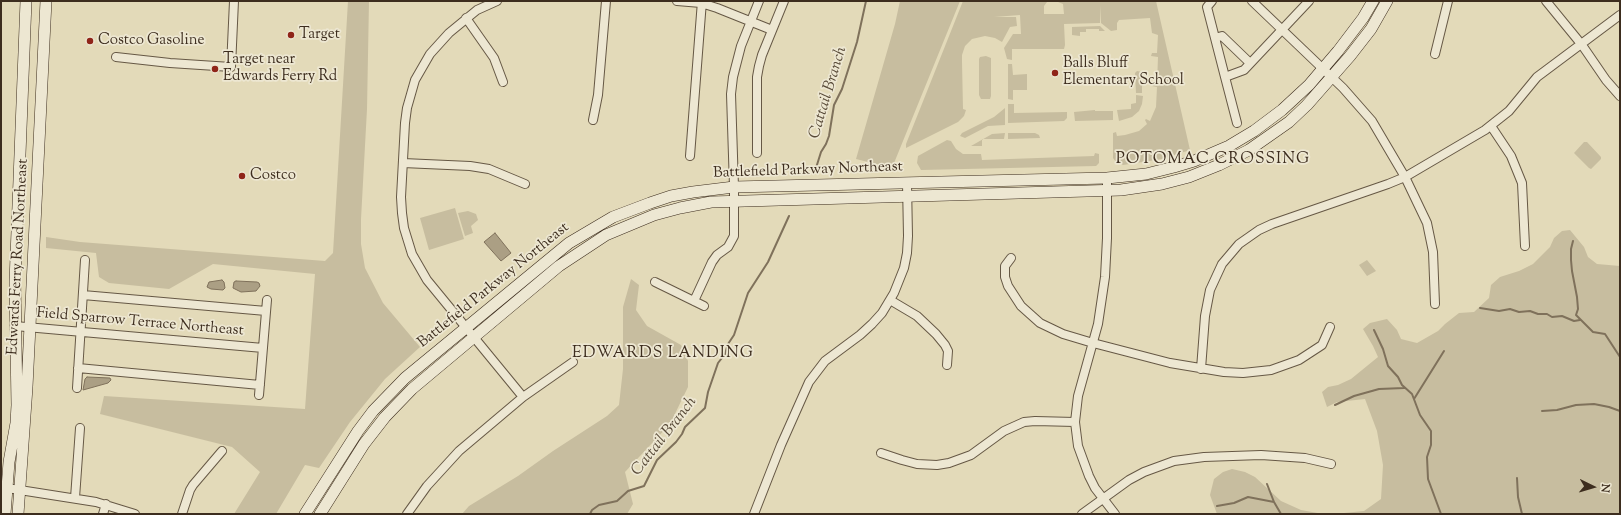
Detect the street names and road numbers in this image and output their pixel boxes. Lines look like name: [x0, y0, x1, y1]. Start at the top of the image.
street label: Edwards Ferry Road Northeast: [5, 158, 33, 356]
street label: Battlefield Parkway Northeast: [713, 159, 903, 183]
street label: Battlefield Parkway Northeast: [415, 219, 573, 353]
street label: Field Sparrow Terrace Northeast: [36, 305, 244, 341]

